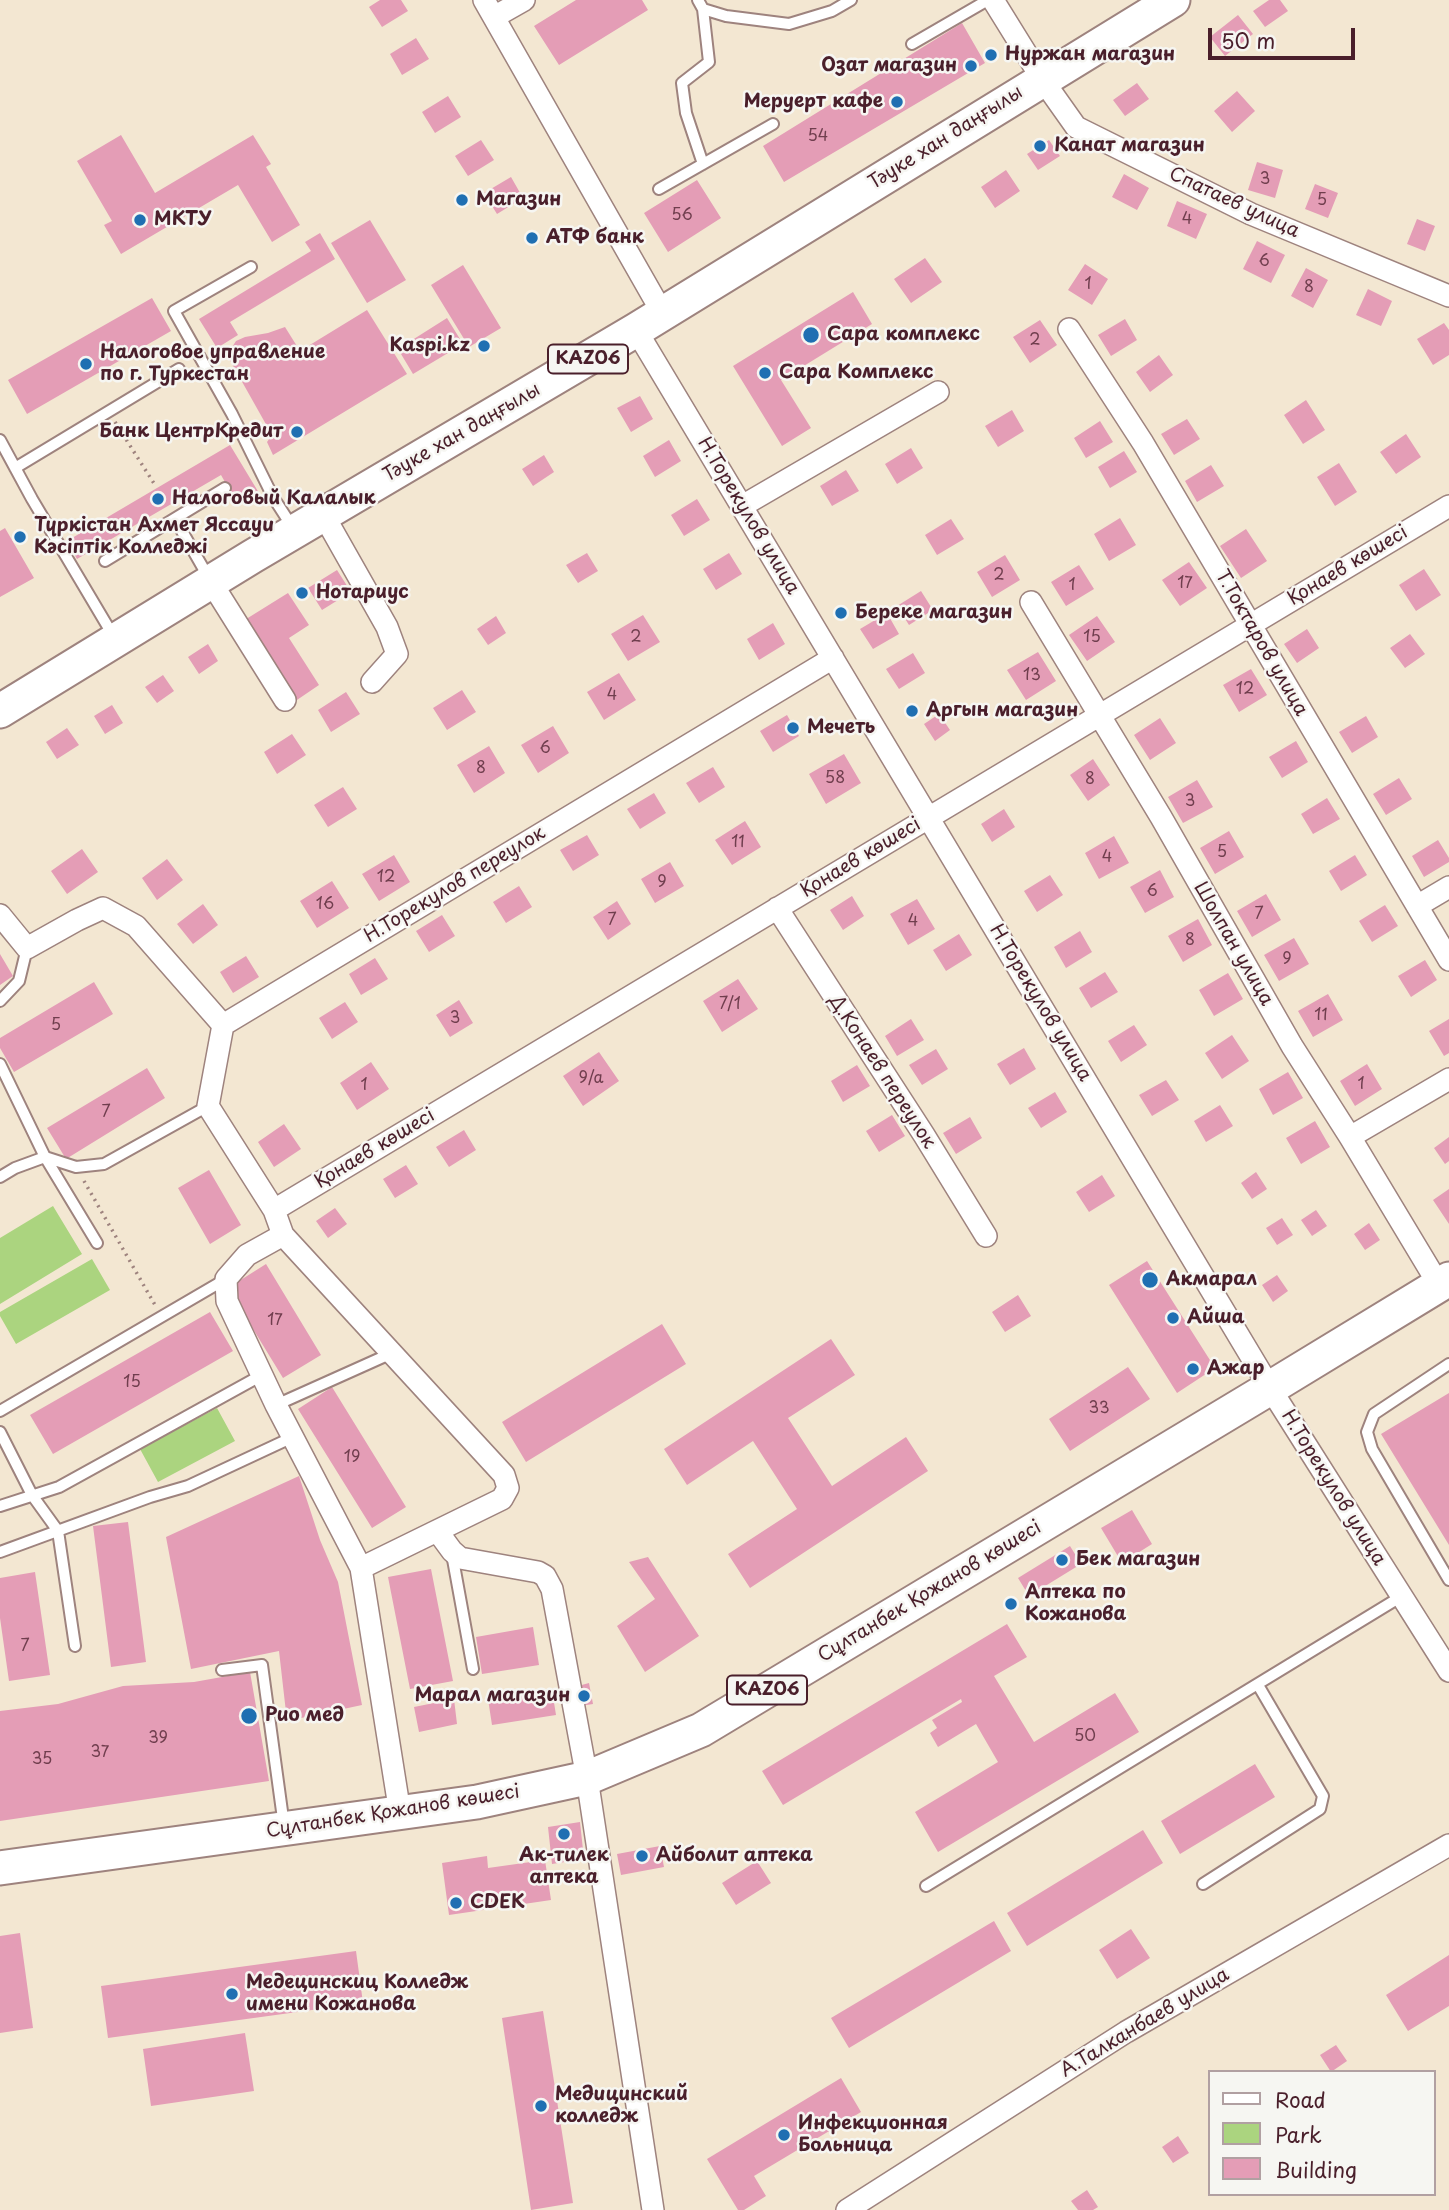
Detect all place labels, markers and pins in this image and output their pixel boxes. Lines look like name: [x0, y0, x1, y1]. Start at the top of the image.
place label: Нуржан магазин: [1005, 44, 1175, 66]
marker: Нуржан магазин: [983, 47, 999, 63]
place label: Озат магазин: [821, 55, 957, 77]
marker: Озат магазин: [963, 58, 979, 74]
place label: Меруерт кафе: [744, 91, 883, 113]
marker: Меруерт кафе: [889, 94, 905, 110]
place label: Канат магазин: [1054, 135, 1205, 157]
marker: Канат магазин: [1032, 138, 1048, 154]
place label: Магазин: [476, 189, 561, 211]
marker: Магазин: [454, 192, 470, 208]
place label: МКТУ: [154, 209, 211, 231]
marker: МКТУ: [132, 212, 148, 228]
place label: АТФ банк: [546, 227, 644, 249]
marker: АТФ банк: [524, 230, 540, 246]
place label: Сара комплекс: [827, 324, 980, 346]
marker: Сара комплекс: [801, 325, 821, 345]
place label: Kaspi.kz: [390, 335, 470, 357]
marker: Kaspi.kz: [476, 338, 492, 354]
place label: Налоговое управление по г. Туркестан: [100, 342, 325, 386]
marker: Налоговое управление по г. Туркестан: [78, 356, 94, 372]
place label: Сара Комплекс: [779, 362, 933, 384]
marker: Сара Комплекс: [757, 365, 773, 381]
place label: Банк ЦентрКредит: [99, 421, 283, 443]
marker: Банк ЦентрКредит: [289, 424, 305, 440]
place label: Налоговый Калалык: [172, 488, 376, 510]
marker: Налоговый Калалык: [150, 491, 166, 507]
place label: Түркістан Ахмет Яссауи Кәсіптік Колледжі: [34, 515, 274, 559]
marker: Түркістан Ахмет Яссауи Кәсіптік Колледжі: [12, 529, 28, 545]
place label: Нотариус: [316, 582, 409, 604]
marker: Нотариус: [294, 585, 310, 601]
place label: Береке магазин: [855, 602, 1012, 624]
marker: Береке магазин: [833, 605, 849, 621]
place label: Аргын магазин: [926, 700, 1078, 722]
marker: Аргын магазин: [904, 703, 920, 719]
place label: Мечеть: [807, 717, 875, 739]
marker: Мечеть: [785, 720, 801, 736]
place label: Акмарал: [1166, 1269, 1257, 1291]
marker: Акмарал: [1140, 1270, 1160, 1290]
place label: Айша: [1187, 1307, 1245, 1329]
marker: Айша: [1165, 1310, 1181, 1326]
place label: Ажар: [1207, 1358, 1264, 1380]
marker: Ажар: [1185, 1361, 1201, 1377]
place label: Бек магазин: [1076, 1549, 1200, 1571]
marker: Бек магазин: [1054, 1552, 1070, 1568]
place label: Аптека по Кожанова: [1025, 1582, 1126, 1626]
marker: Аптека по Кожанова: [1003, 1596, 1019, 1612]
place label: Марал магазин: [415, 1685, 570, 1707]
marker: Марал магазин: [576, 1688, 592, 1704]
place label: Рио мед: [265, 1705, 344, 1727]
marker: Рио мед: [239, 1706, 259, 1726]
marker: Ак-тилек аптека: [556, 1826, 572, 1842]
place label: Ак-тилек аптека: [519, 1845, 609, 1889]
place label: Айболит аптека: [656, 1845, 813, 1867]
marker: Айболит аптека: [634, 1848, 650, 1864]
place label: CDEK: [470, 1892, 525, 1914]
marker: CDEK: [448, 1895, 464, 1911]
place label: Медецинскиц Колледж имени Кожанова: [246, 1972, 468, 2016]
marker: Медецинскиц Колледж имени Кожанова: [224, 1986, 240, 2002]
place label: Медицинский колледж: [555, 2084, 688, 2128]
marker: Медицинский колледж: [533, 2098, 549, 2114]
place label: Инфекционная Больница: [798, 2113, 948, 2157]
marker: Инфекционная Больница: [776, 2127, 792, 2143]

